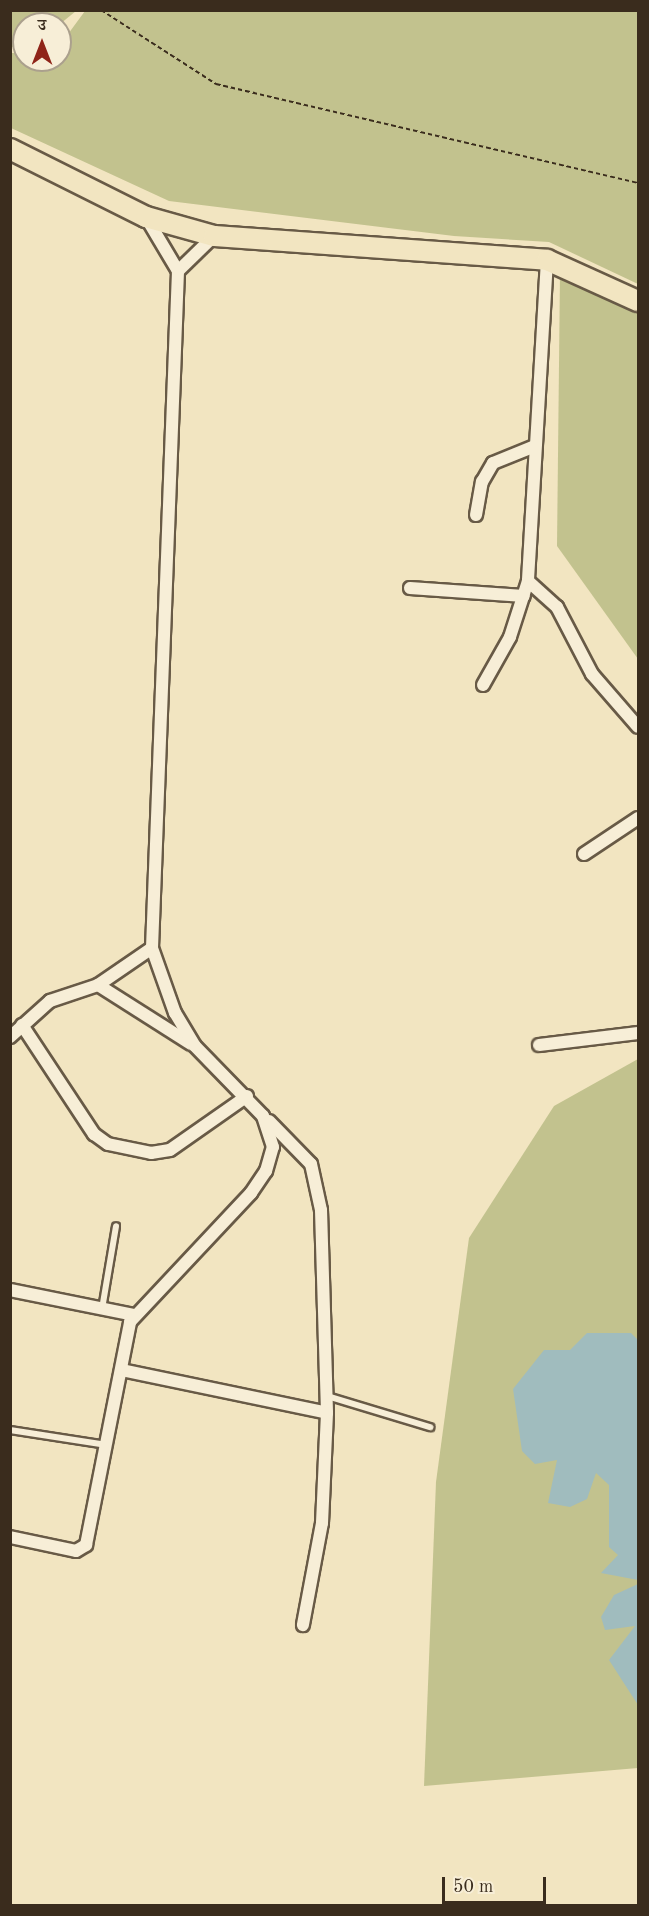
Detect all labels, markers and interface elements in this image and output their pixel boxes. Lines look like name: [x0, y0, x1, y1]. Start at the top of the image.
north arrow: [12, 12, 72, 72]
text: उ: [38, 18, 46, 34]
scale bar: [445, 1865, 548, 1903]
text: 50 m: [453, 1878, 493, 1896]

